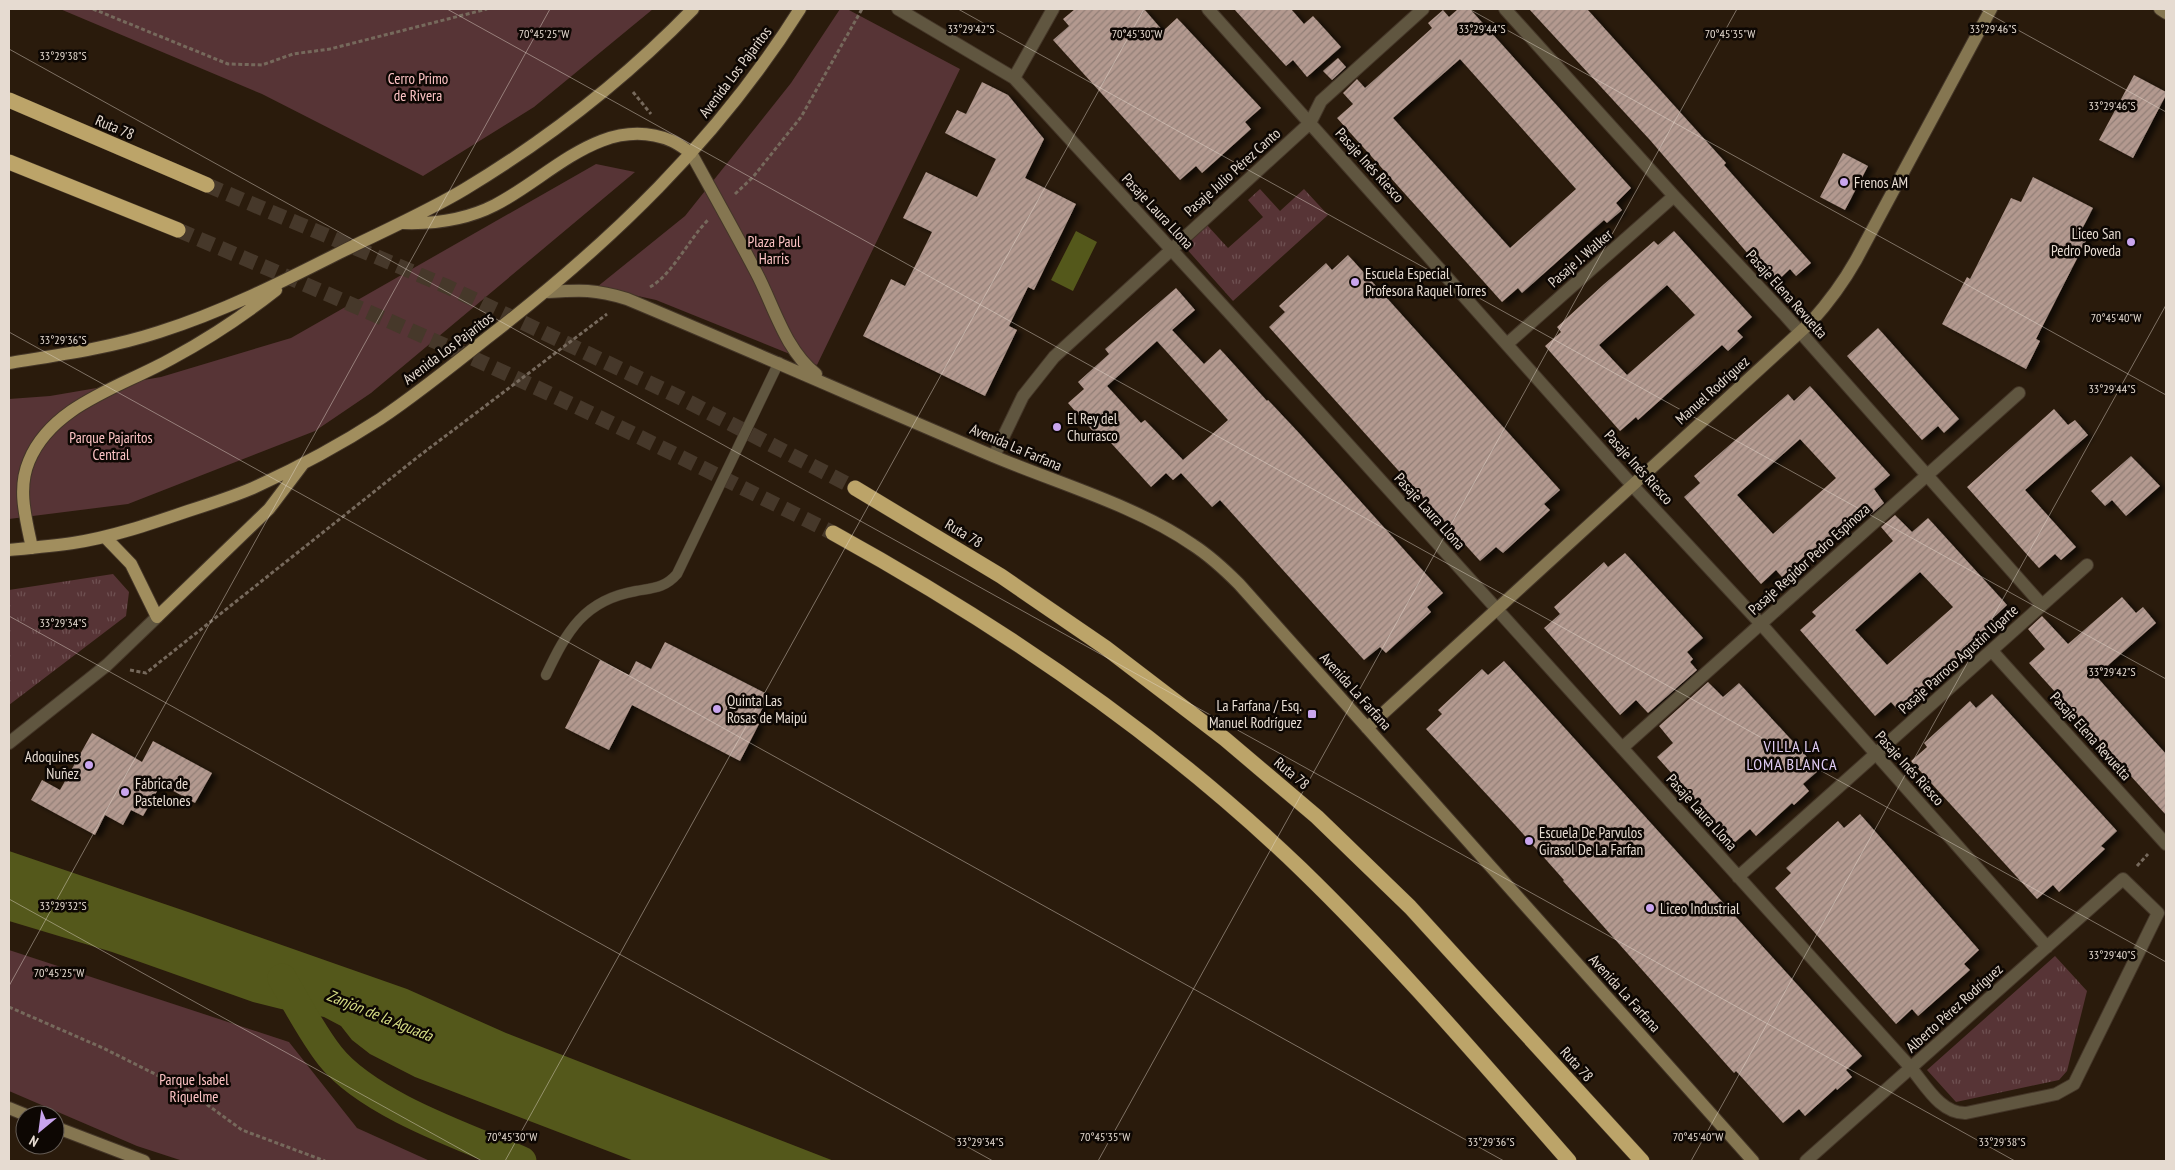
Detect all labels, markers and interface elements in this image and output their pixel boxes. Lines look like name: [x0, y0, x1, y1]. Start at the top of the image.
text: 33°29'42"S: [947, 21, 995, 36]
text: 33°29'44"S: [1458, 21, 1506, 36]
text: 33°29'46"S: [1969, 21, 2017, 36]
street label: Avenida Los Pajaritos: [695, 23, 775, 121]
text: 70°45'25"W: [519, 26, 569, 41]
text: 70°45'30"W: [1112, 26, 1162, 41]
text: 70°45'35"W: [1705, 26, 1755, 41]
text: 33°29'38"S: [39, 48, 87, 63]
park label: Cerro Primo de Rivera: [388, 69, 448, 105]
text: 33°29'46"S: [2088, 98, 2136, 113]
street label: Ruta 78: [93, 110, 137, 144]
street label: Pasaje Julio Pérez Canto: [1180, 124, 1284, 220]
street label: Pasaje Inés Riesco: [1332, 124, 1408, 206]
street label: Pasaje Laura Llona: [1118, 169, 1198, 253]
place label: Frenos AM: [1854, 173, 1908, 192]
marker: Frenos AM: [1838, 176, 1850, 188]
street label: Pasaje J. Walker: [1544, 224, 1617, 291]
place label: Liceo San Pedro Poveda: [2051, 224, 2121, 260]
park label: Plaza Paul Harris: [747, 232, 801, 268]
marker: Liceo San Pedro Poveda: [2125, 236, 2137, 248]
street label: Pasaje Elena Revuelta: [1742, 246, 1832, 342]
place label: Escuela Especial Profesora Raquel Torres: [1365, 264, 1486, 300]
marker: Escuela Especial Profesora Raquel Torres: [1349, 276, 1361, 288]
street label: Avenida Los Pajaritos: [399, 308, 497, 388]
text: 70°45'40"W: [2091, 310, 2141, 325]
text: 33°29'36"S: [39, 332, 87, 347]
street label: Manuel Rodríguez: [1671, 352, 1753, 428]
text: 33°29'44"S: [2088, 381, 2136, 396]
place label: El Rey del Churrasco: [1067, 409, 1118, 445]
street label: Avenida La Farfana: [967, 419, 1065, 475]
marker: El Rey del Churrasco: [1051, 421, 1063, 433]
street label: Pasaje Inés Riesco: [1601, 426, 1677, 508]
park label: Parque Pajaritos Central: [69, 428, 153, 464]
street label: Pasaje Laura Llona: [1391, 469, 1469, 553]
street label: Pasaje Regidor Pedro Espinoza: [1744, 499, 1874, 619]
street label: Ruta 78: [942, 514, 986, 552]
street label: Pasaje Parroco Agustín Ugarte: [1894, 600, 2022, 718]
text: 33°29'34"S: [39, 615, 87, 630]
street label: Avenida La Farfana: [1316, 648, 1396, 734]
text: 33°29'42"S: [2088, 664, 2136, 679]
street label: Pasaje Elena Revuelta: [2046, 688, 2136, 784]
place label: Quinta Las Rosas de Maipú: [727, 691, 807, 727]
place label: La Farfana / Esq. Manuel Rodríguez: [1209, 696, 1302, 732]
marker: Quinta Las Rosas de Maipú: [711, 703, 723, 715]
marker: La Farfana / Esq. Manuel Rodríguez: [1306, 708, 1318, 720]
street label: Pasaje Inés Riesco: [1872, 727, 1948, 809]
district label: VILLA LA LOMA BLANCA: [1746, 736, 1838, 774]
place label: Adoquines Nuñez: [25, 747, 79, 783]
street label: Ruta 78: [1270, 753, 1314, 793]
marker: Adoquines Nuñez: [83, 759, 95, 771]
street label: Pasaje Laura Llona: [1663, 770, 1741, 854]
place label: Fábrica de Pastelones: [135, 774, 190, 810]
marker: Fábrica de Pastelones: [119, 786, 131, 798]
place label: Escuela De Parvulos Girasol De La Farfan: [1539, 823, 1643, 859]
marker: Escuela De Parvulos Girasol De La Farfan: [1523, 835, 1535, 847]
text: 33°29'32"S: [39, 898, 87, 913]
place label: Liceo Industrial: [1660, 899, 1740, 918]
marker: Liceo Industrial: [1644, 902, 1656, 914]
text: 33°29'40"S: [2088, 947, 2136, 962]
street label: Avenida La Farfana: [1585, 950, 1665, 1036]
street label: Alberto Pérez Rodríguez: [1902, 960, 2006, 1056]
text: 70°45'25"W: [34, 965, 84, 980]
water label: Zanjón de la Aguada: [324, 985, 437, 1046]
street label: Ruta 78: [1556, 1043, 1598, 1085]
park label: Parque Isabel Riquelme: [159, 1070, 229, 1106]
north arrow: [15, 1105, 65, 1155]
text: 70°45'30"W: [487, 1129, 537, 1144]
text: 70°45'35"W: [1080, 1129, 1130, 1144]
text: 70°45'40"W: [1673, 1129, 1723, 1144]
text: N: [26, 1132, 41, 1151]
text: 33°29'34"S: [956, 1134, 1004, 1149]
text: 33°29'36"S: [1467, 1134, 1515, 1149]
text: 33°29'38"S: [1978, 1134, 2026, 1149]

